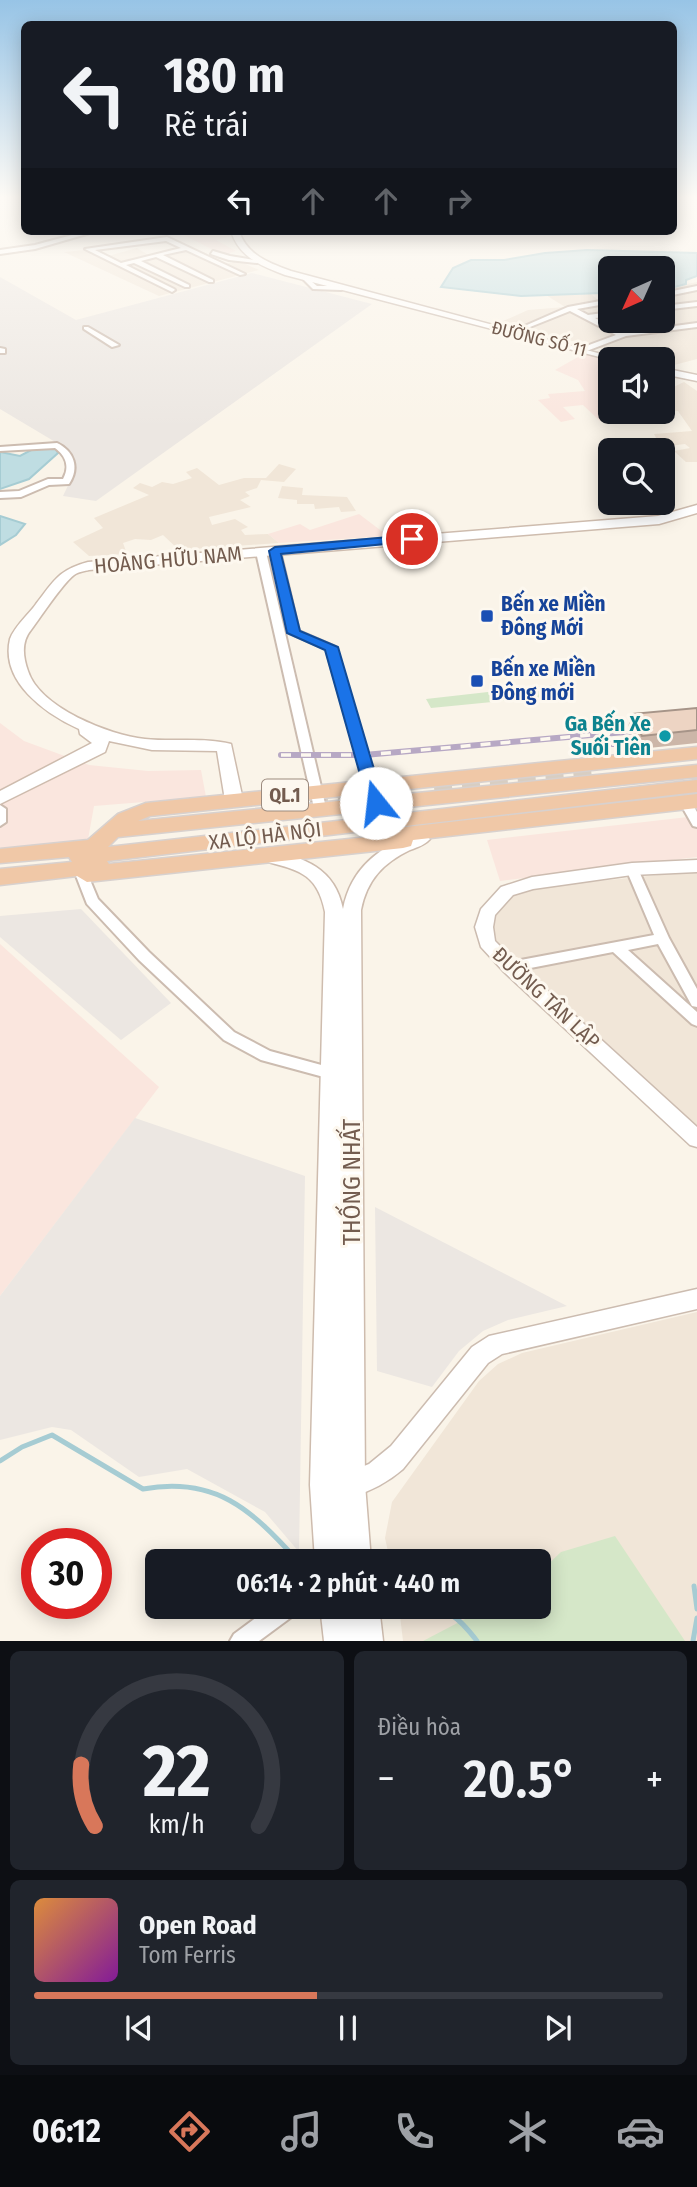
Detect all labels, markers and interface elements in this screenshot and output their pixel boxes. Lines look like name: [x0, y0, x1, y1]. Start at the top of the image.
text: 180 m: [164, 46, 285, 105]
icon: left: [49, 49, 140, 140]
text: Rẽ trái: [164, 106, 249, 144]
icon: left: [221, 182, 259, 220]
icon: ahead: [294, 182, 332, 220]
icon: ahead: [367, 182, 405, 220]
icon: right: [440, 182, 478, 220]
north arrow: [598, 256, 676, 332]
map controls: [598, 256, 675, 515]
street label: ĐƯỜNG SỐ 11: [489, 314, 589, 361]
button: sound: [598, 347, 675, 424]
button: search: [598, 438, 675, 515]
pin: [382, 509, 442, 569]
icon: arrive: [393, 520, 431, 558]
street label: HOÀNG HỮU NAM: [93, 541, 243, 579]
place label: Bến xe Miền Đông Mới: [501, 589, 606, 641]
marker: Bến xe Miền Đông Mới: [479, 608, 495, 624]
place label: Bến xe Miền Đông mới: [491, 654, 596, 706]
marker: Bến xe Miền Đông mới: [469, 673, 485, 689]
place label: Ga Bến Xe Suối Tiên: [565, 709, 651, 761]
marker: Ga Bến Xe Suối Tiên: [657, 728, 673, 744]
position arrow: [339, 766, 413, 840]
road number: QL.1: [262, 780, 308, 810]
street label: XA LỘ HÀ NỘI: [207, 816, 323, 856]
street label: ĐƯỜNG TÂN LẬP: [487, 942, 605, 1054]
street label: THỐNG NHẤT: [334, 1119, 366, 1245]
speed limit sign: 30: [21, 1528, 112, 1619]
text: 06:14 · 2 phút · 440 m: [236, 1568, 460, 1599]
text: Điều hòa: [378, 1713, 461, 1741]
text: 22: [142, 1729, 210, 1816]
text: 20.5°: [464, 1748, 577, 1811]
text: −: [378, 1756, 395, 1802]
text: +: [646, 1756, 663, 1802]
text: km/h: [149, 1810, 205, 1840]
text: Open Road: [139, 1910, 257, 1941]
text: Tom Ferris: [139, 1941, 236, 1969]
icon: previous: [120, 2009, 158, 2047]
icon: pause: [329, 2009, 367, 2047]
icon: next: [539, 2009, 577, 2047]
icon: directions: [165, 2107, 214, 2156]
icon: music: [277, 2107, 326, 2156]
icon: phone: [390, 2107, 439, 2156]
icon: climate: [503, 2107, 552, 2156]
icon: car: [616, 2107, 665, 2156]
text: 06:12: [32, 2112, 101, 2150]

